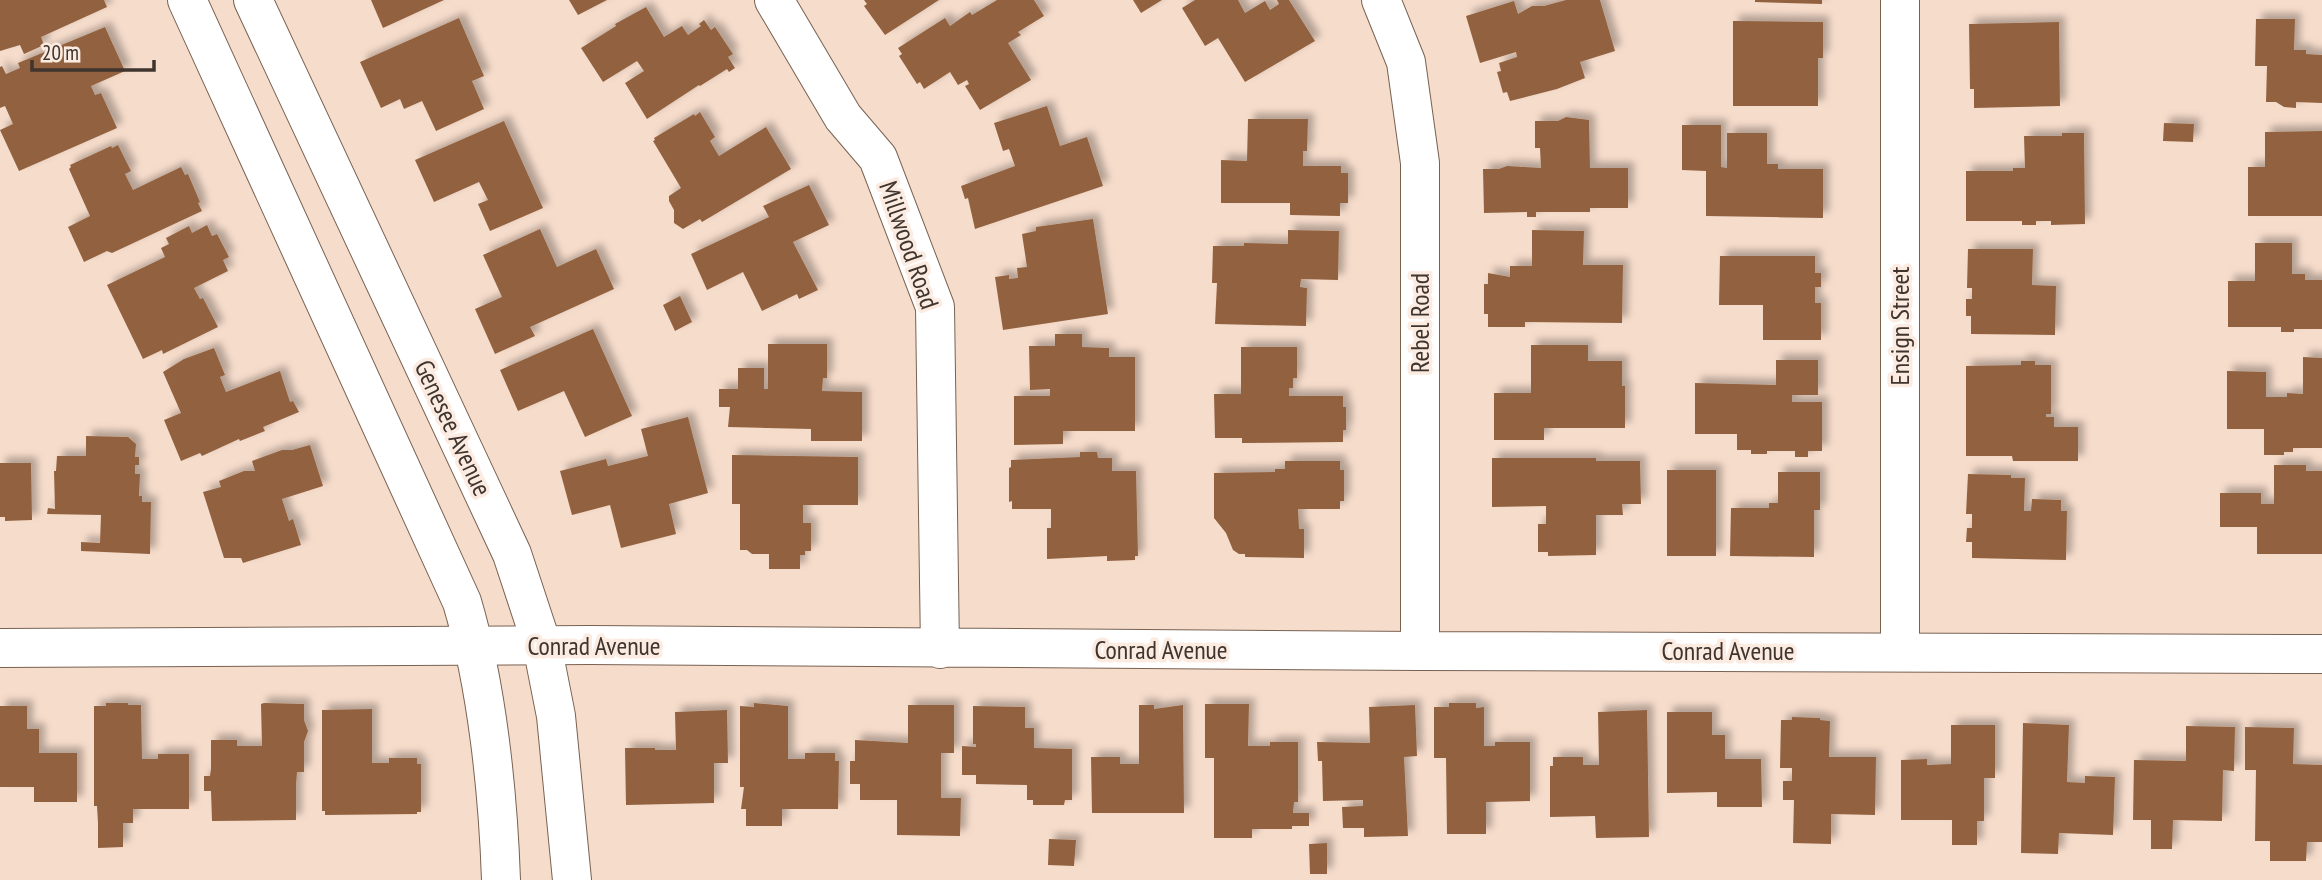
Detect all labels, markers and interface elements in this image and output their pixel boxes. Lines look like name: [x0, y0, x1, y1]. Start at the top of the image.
scale bar: [32, 28, 154, 72]
text: 20 m: [42, 39, 79, 66]
street label: Millwood Road: [872, 177, 947, 313]
street label: Ensign Street: [1883, 267, 1916, 385]
street label: Rebel Road: [1403, 273, 1436, 373]
street label: Genesee Avenue: [408, 355, 499, 501]
street label: Conrad Avenue: [527, 629, 661, 662]
street label: Conrad Avenue: [1094, 633, 1228, 666]
street label: Conrad Avenue: [1661, 634, 1795, 667]

